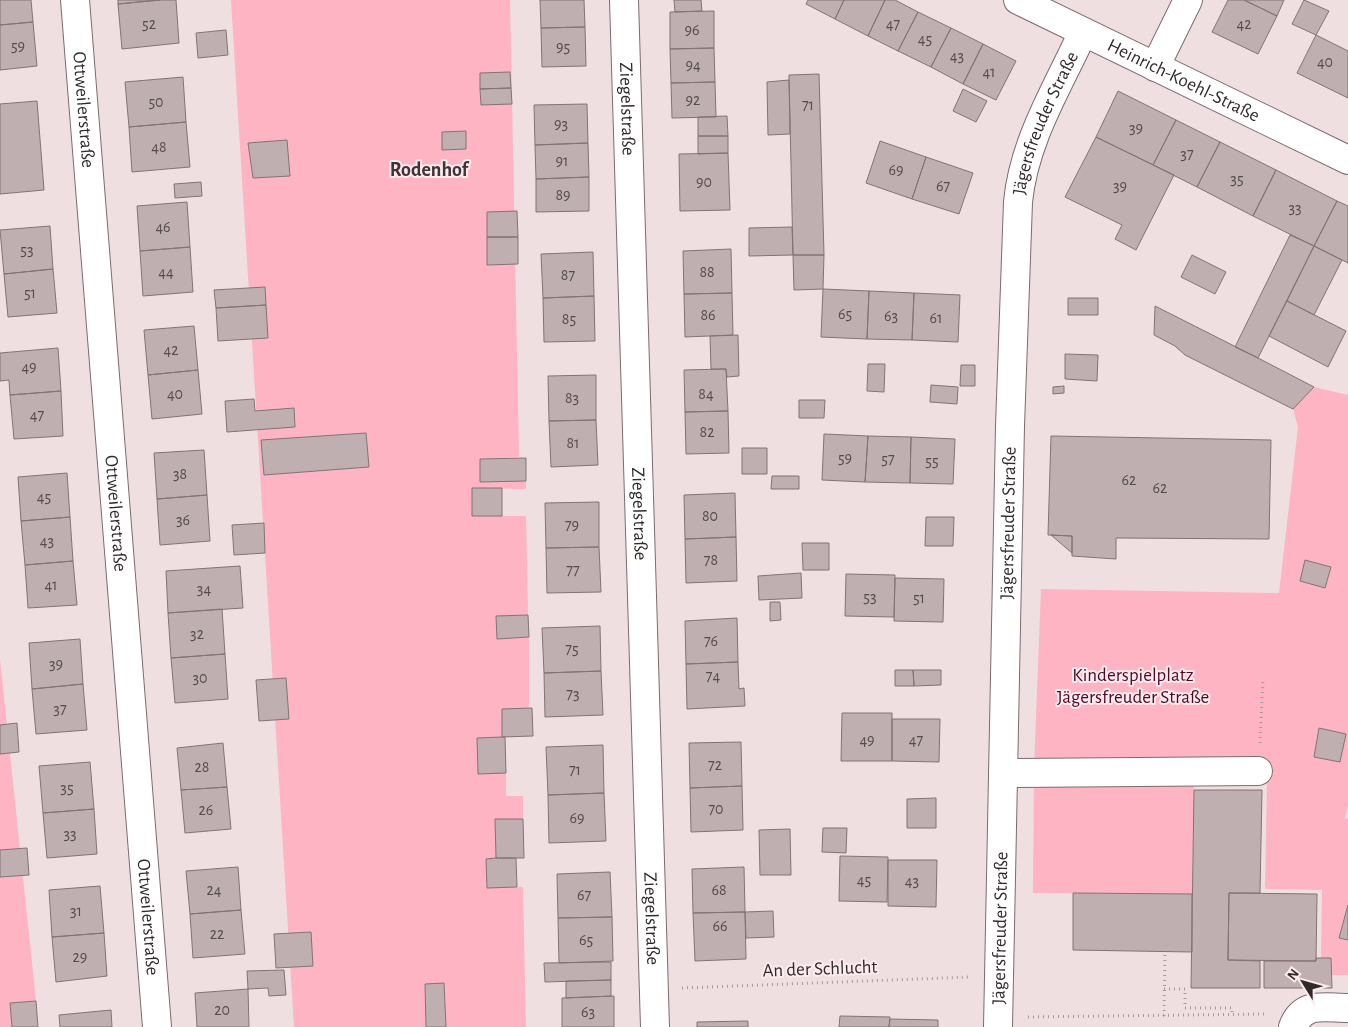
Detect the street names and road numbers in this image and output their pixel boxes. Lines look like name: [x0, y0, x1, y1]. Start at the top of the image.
street label: Heinrich-Koehl-Straße: [1105, 35, 1263, 125]
street label: Jägersfreuder Straße: [1009, 48, 1082, 196]
street label: Ottweilerstraße: [70, 51, 98, 169]
street label: Ziegelstraße: [616, 62, 638, 156]
street label: Jägersfreuder Straße: [997, 447, 1019, 600]
street label: Ottweilerstraße: [102, 454, 130, 572]
street label: Ziegelstraße: [629, 467, 650, 561]
street label: Jägersfreuder Straße: [989, 851, 1011, 1005]
street label: Ottweilerstraße: [134, 858, 162, 976]
street label: Ziegelstraße: [641, 872, 663, 965]
street label: An der Schlucht: [762, 957, 878, 981]

